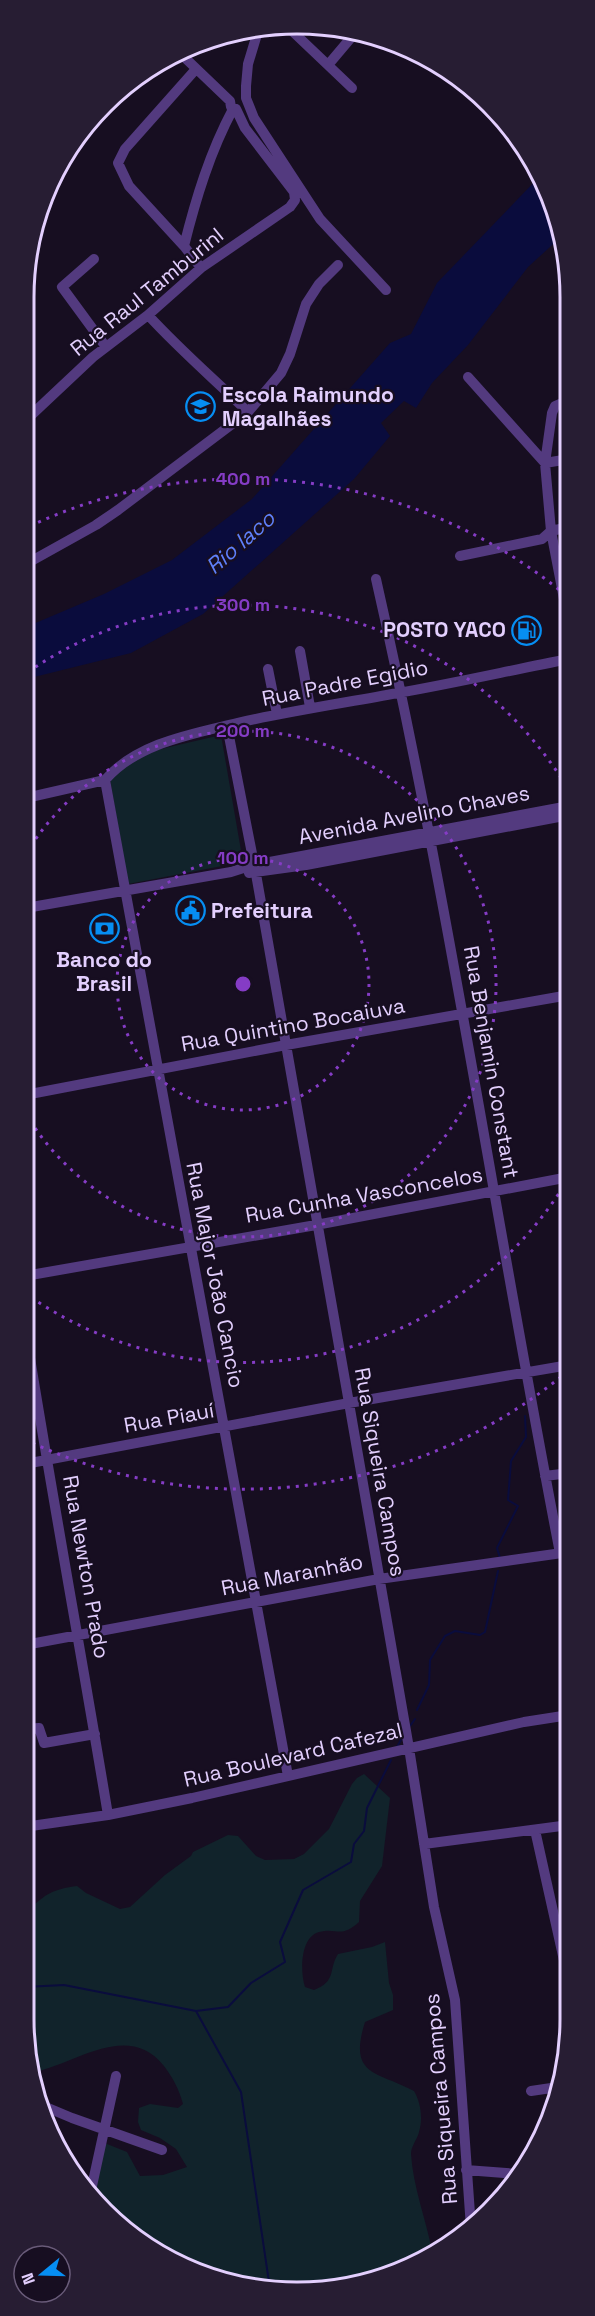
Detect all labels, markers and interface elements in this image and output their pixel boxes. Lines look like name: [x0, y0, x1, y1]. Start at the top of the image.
street label: Rua Raul Tamburinl: [65, 221, 229, 362]
place label: Escola Raimundo Magalhães: [222, 381, 394, 432]
school or university icon: Escola Raimundo Magalhães: [185, 391, 217, 423]
text: 400 m: [216, 467, 270, 490]
water label: Rio Iaco: [199, 503, 282, 580]
text: 300 m: [216, 593, 270, 616]
fuel station icon: POSTO YACO: [511, 614, 543, 646]
place label: POSTO YACO: [383, 616, 506, 643]
street label: Rua Padre Egidio: [260, 653, 430, 712]
text: 200 m: [216, 719, 270, 742]
street label: Avenida Avelino Chaves: [296, 779, 532, 850]
text: 100 m: [217, 846, 269, 869]
public building icon: Prefeitura: [174, 895, 206, 927]
place label: Prefeitura: [211, 897, 313, 924]
bank icon: Banco do Brasil: [88, 913, 120, 945]
street label: Rua Benjamin Constant: [458, 944, 525, 1180]
place label: Banco do Brasil: [56, 946, 152, 997]
centre of rings: [233, 974, 253, 994]
street label: Rua Quintino Bocaiuva: [179, 992, 407, 1057]
street label: Rua Major João Cancio: [180, 1160, 251, 1390]
street label: Rua Cunha Vasconcelos: [243, 1160, 485, 1229]
street label: Rua Siqueira Campos: [349, 1365, 412, 1579]
street label: Rua Piauí: [122, 1396, 217, 1439]
street label: Rua Newton Prado: [57, 1473, 116, 1661]
street label: Rua Maranhão: [219, 1548, 365, 1601]
street label: Rua Boulevard Cafezal: [181, 1716, 405, 1793]
street label: Rua Siqueira Campos: [418, 1992, 463, 2206]
north arrow: [12, 2244, 72, 2304]
text: N: [17, 2270, 40, 2287]

